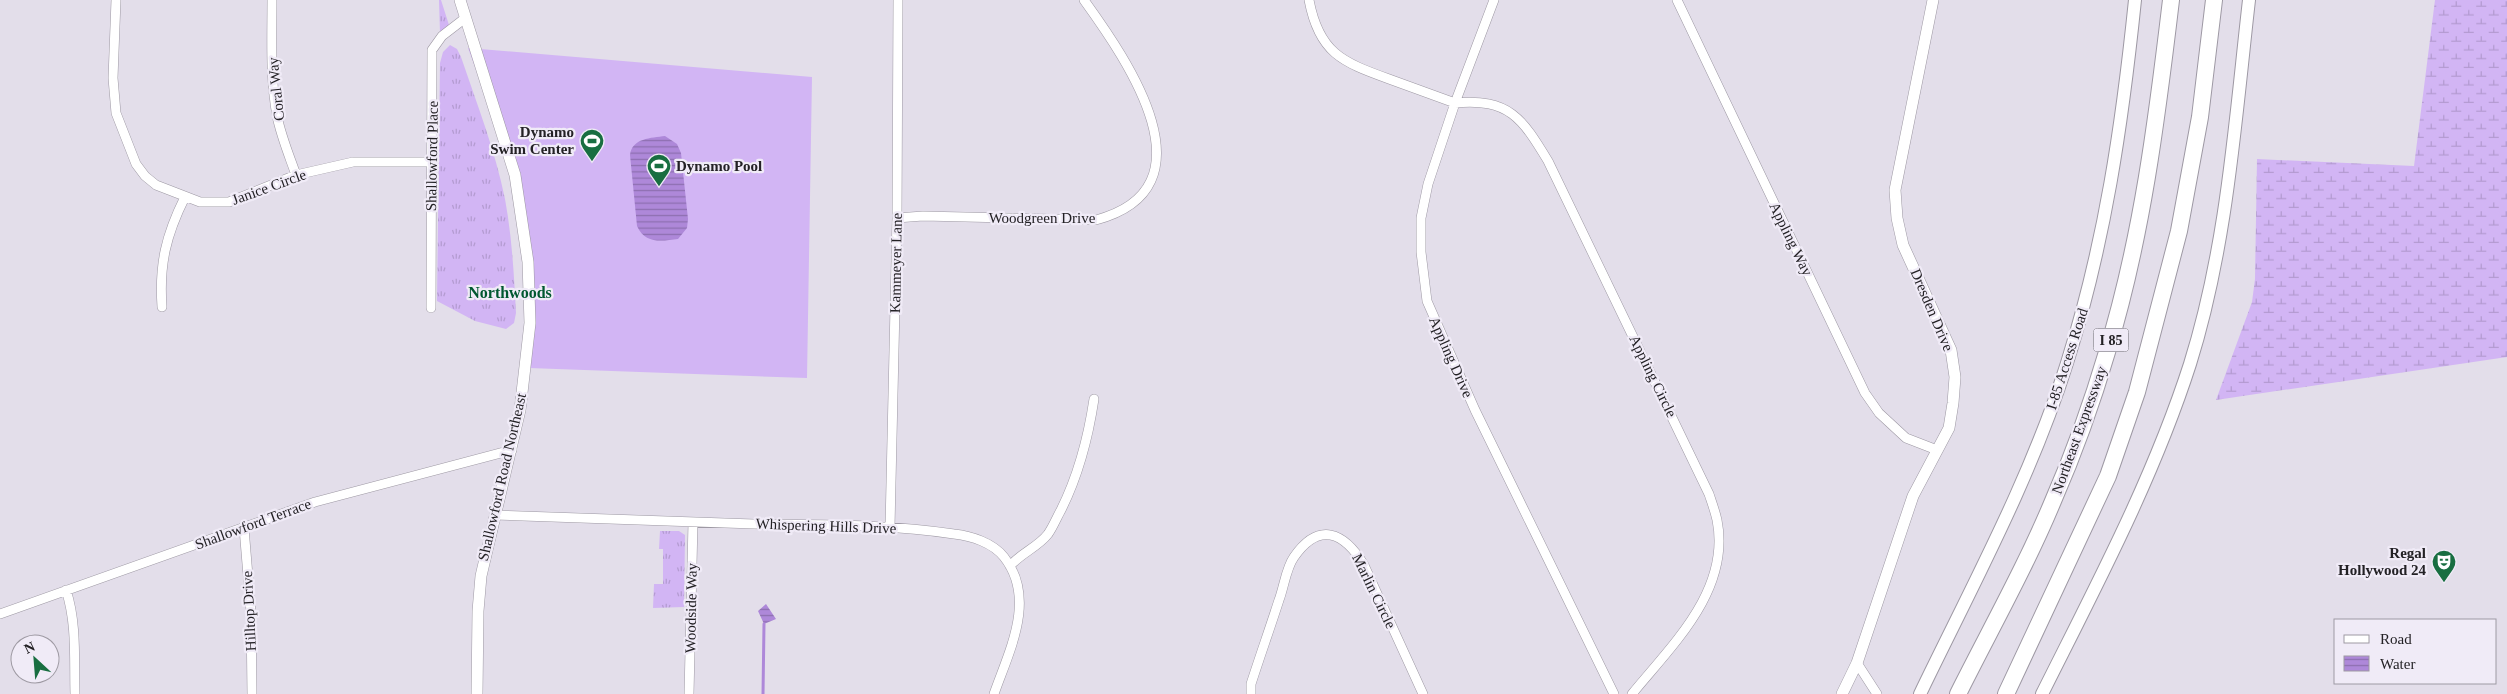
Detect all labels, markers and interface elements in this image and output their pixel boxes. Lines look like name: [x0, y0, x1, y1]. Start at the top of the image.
street label: Coral Way: [265, 56, 287, 122]
street label: Shallowford Place: [423, 100, 441, 211]
place label: Dynamo Swim Center: [490, 124, 574, 157]
sports icon: Dynamo Swim Center: [579, 128, 605, 162]
sports icon: Dynamo Pool: [646, 153, 672, 187]
place label: Dynamo Pool: [676, 158, 762, 174]
street label: Janice Circle: [230, 166, 309, 208]
street label: Appling Way: [1766, 200, 1816, 279]
street label: Woodgreen Drive: [989, 210, 1096, 226]
street label: Kammeyer Lane: [887, 212, 905, 313]
street label: Dresden Drive: [1907, 266, 1957, 354]
district label: Northwoods: [468, 284, 552, 301]
street label: I-85 Access Road: [2043, 306, 2091, 412]
street label: Appling Drive: [1426, 314, 1476, 400]
road number: I 85: [2094, 328, 2128, 352]
street label: Appling Circle: [1626, 332, 1680, 420]
street label: Northeast Expressway: [2048, 364, 2110, 496]
street label: Shallowford Road Northeast: [475, 391, 529, 562]
street label: Shallowford Terrace: [193, 495, 314, 552]
street label: Whispering Hills Drive: [755, 516, 897, 536]
place label: Regal Hollywood 24: [2338, 545, 2426, 578]
theatre icon: Regal Hollywood 24: [2431, 549, 2457, 583]
street label: Marlin Circle: [1349, 551, 1399, 631]
street label: Woodside Way: [682, 562, 700, 653]
street label: Hilltop Drive: [239, 570, 259, 652]
legend: [2334, 619, 2497, 684]
text: Road: [2380, 631, 2412, 647]
north arrow: [10, 634, 60, 684]
text: N: [22, 639, 37, 657]
text: Water: [2380, 656, 2415, 672]

